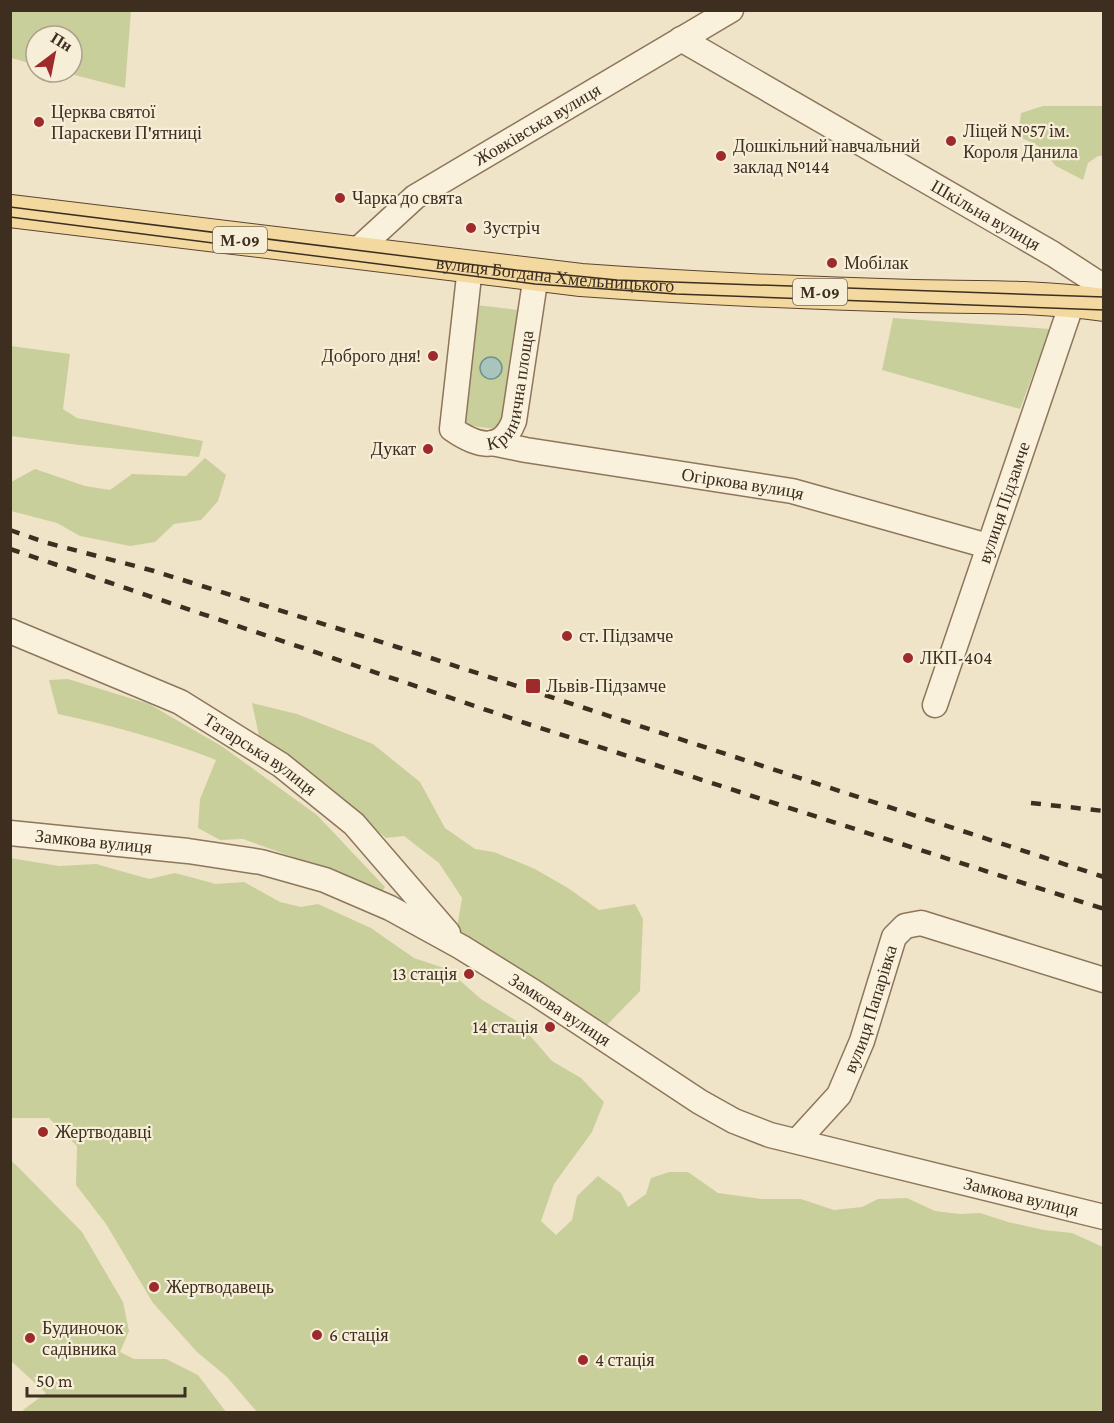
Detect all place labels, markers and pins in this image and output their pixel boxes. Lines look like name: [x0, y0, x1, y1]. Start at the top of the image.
place label: Церква святої Параскеви П'ятниці: [51, 102, 202, 143]
marker: Церква святої Параскеви П'ятниці: [32, 115, 46, 129]
place label: Ліцей №57 ім. Короля Данила: [963, 121, 1078, 162]
marker: Ліцей №57 ім. Короля Данила: [944, 134, 958, 148]
place label: Дошкільний навчальний заклад №144: [733, 136, 920, 177]
marker: Дошкільний навчальний заклад №144: [714, 149, 728, 163]
place label: Чарка до святa: [352, 188, 463, 208]
marker: Чарка до святa: [333, 191, 347, 205]
place label: Зустріч: [483, 218, 540, 238]
marker: Зустріч: [464, 221, 478, 235]
place label: Мобілак: [844, 253, 909, 273]
marker: Мобілак: [825, 256, 839, 270]
place label: Доброго дня!: [322, 346, 421, 366]
marker: Доброго дня!: [426, 349, 440, 363]
place label: Дукат: [371, 439, 416, 459]
marker: Дукат: [421, 442, 435, 456]
place label: ст. Підзамче: [579, 626, 673, 646]
marker: ст. Підзамче: [560, 629, 574, 643]
place label: ЛКП-404: [920, 648, 993, 668]
marker: ЛКП-404: [901, 651, 915, 665]
place label: Львів-Підзамче: [546, 676, 666, 696]
marker: Львів-Підзамче: [524, 677, 542, 695]
place label: 13 стація: [392, 964, 457, 984]
marker: 13 стація: [462, 967, 476, 981]
place label: 14 стація: [472, 1017, 538, 1037]
marker: 14 стація: [543, 1020, 557, 1034]
place label: Жертводавцi: [55, 1122, 152, 1142]
marker: Жертводавцi: [36, 1125, 50, 1139]
place label: Жертводавець: [166, 1277, 274, 1297]
marker: Жертводавець: [147, 1280, 161, 1294]
place label: Будиночок садівника: [42, 1318, 124, 1359]
place label: 6 стація: [329, 1325, 389, 1345]
marker: 6 стація: [310, 1328, 324, 1342]
marker: Будиночок садівника: [23, 1331, 37, 1345]
place label: 4 стація: [595, 1350, 655, 1370]
marker: 4 стація: [576, 1353, 590, 1367]

